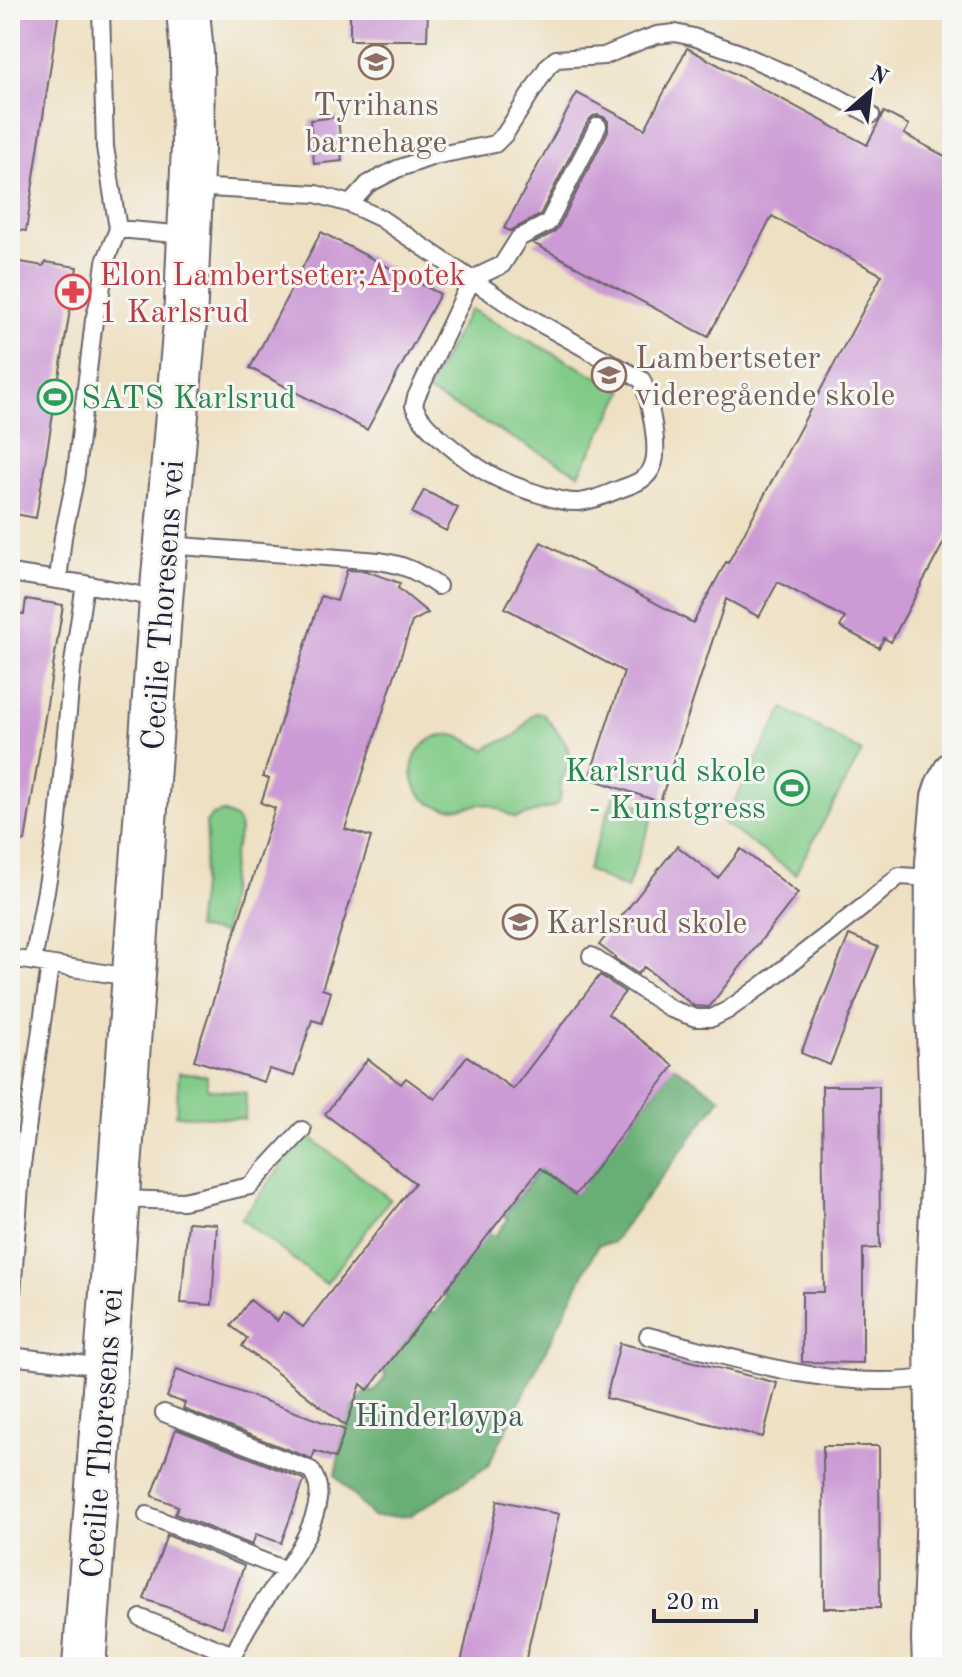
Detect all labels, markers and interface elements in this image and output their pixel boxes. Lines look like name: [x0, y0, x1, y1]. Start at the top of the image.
school or university icon: Tyrihans barnehage: [357, 43, 395, 81]
north arrow: [830, 52, 910, 132]
text: N: [866, 62, 891, 90]
place label: Tyrihans barnehage: [305, 91, 447, 160]
place label: Elon Lambertseter;Apotek 1 Karlsrud: [99, 261, 466, 330]
pharmacy icon: Elon Lambertseter;Apotek 1 Karlsrud: [54, 273, 92, 311]
place label: Lambertseter videregående skole: [635, 344, 895, 413]
school or university icon: Lambertseter videregående skole: [590, 356, 628, 394]
sports icon: SATS Karlsrud: [36, 378, 74, 416]
place label: SATS Karlsrud: [81, 384, 296, 416]
street label: Cecilie Thoresens vei: [139, 459, 191, 752]
place label: Karlsrud skole - Kunstgress: [565, 757, 766, 826]
sports icon: Karlsrud skole - Kunstgress: [773, 769, 811, 807]
school or university icon: Karlsrud skole: [501, 903, 539, 941]
place label: Karlsrud skole: [546, 909, 747, 941]
street label: Cecilie Thoresens vei: [78, 1287, 130, 1580]
park label: Hinderløypa: [354, 1402, 524, 1434]
scale bar: [654, 1573, 756, 1623]
text: 20 m: [666, 1591, 720, 1615]

